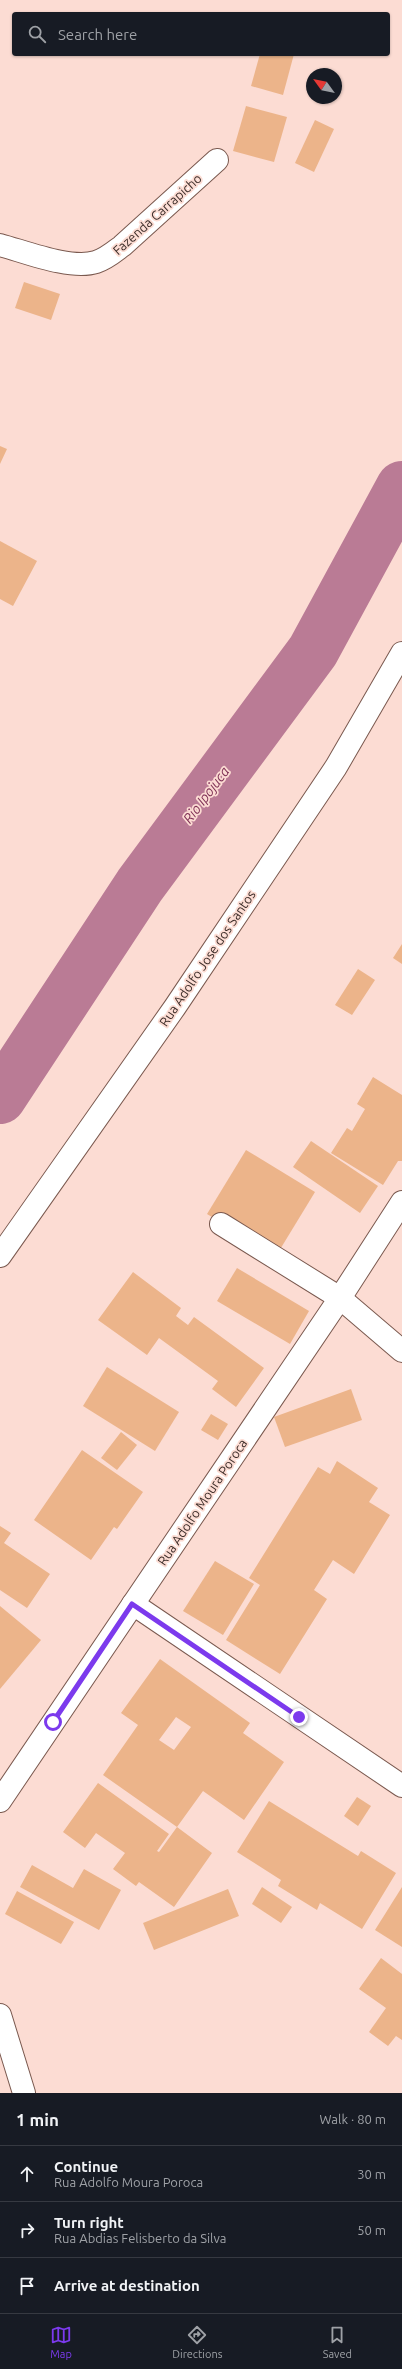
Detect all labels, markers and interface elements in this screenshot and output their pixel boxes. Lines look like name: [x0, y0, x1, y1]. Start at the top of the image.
search box: [12, 12, 390, 56]
icon: search: [26, 23, 48, 45]
text: Search here: [58, 26, 137, 43]
north arrow: [306, 68, 342, 104]
street label: Fazenda Carrapicho: [110, 171, 204, 257]
water label: Rio Ipojuca: [180, 763, 233, 826]
street label: Rua Adolfo Jose dos Santos: [156, 887, 258, 1029]
street label: Rua Adolfo Moura Poroca: [155, 1436, 249, 1568]
route end: [290, 1708, 308, 1726]
route start: [44, 1713, 62, 1731]
text: 1 min: [16, 2110, 59, 2129]
text: Walk · 80 m: [320, 2112, 386, 2126]
text: Continue: [54, 2158, 118, 2175]
icon: ahead: [16, 2163, 38, 2185]
text: 30 m: [357, 2167, 386, 2181]
text: Rua Adolfo Moura Poroca: [54, 2175, 203, 2189]
text: Turn right: [54, 2214, 124, 2231]
icon: right: [16, 2219, 38, 2241]
text: 50 m: [357, 2223, 386, 2237]
text: Rua Abdias Felisberto da Silva: [54, 2231, 227, 2245]
icon: arrive: [16, 2275, 38, 2297]
text: Arrive at destination: [54, 2277, 200, 2294]
tab: Map: [50, 2324, 72, 2360]
tab: Directions: [172, 2324, 222, 2360]
tab: Saved: [323, 2324, 352, 2360]

